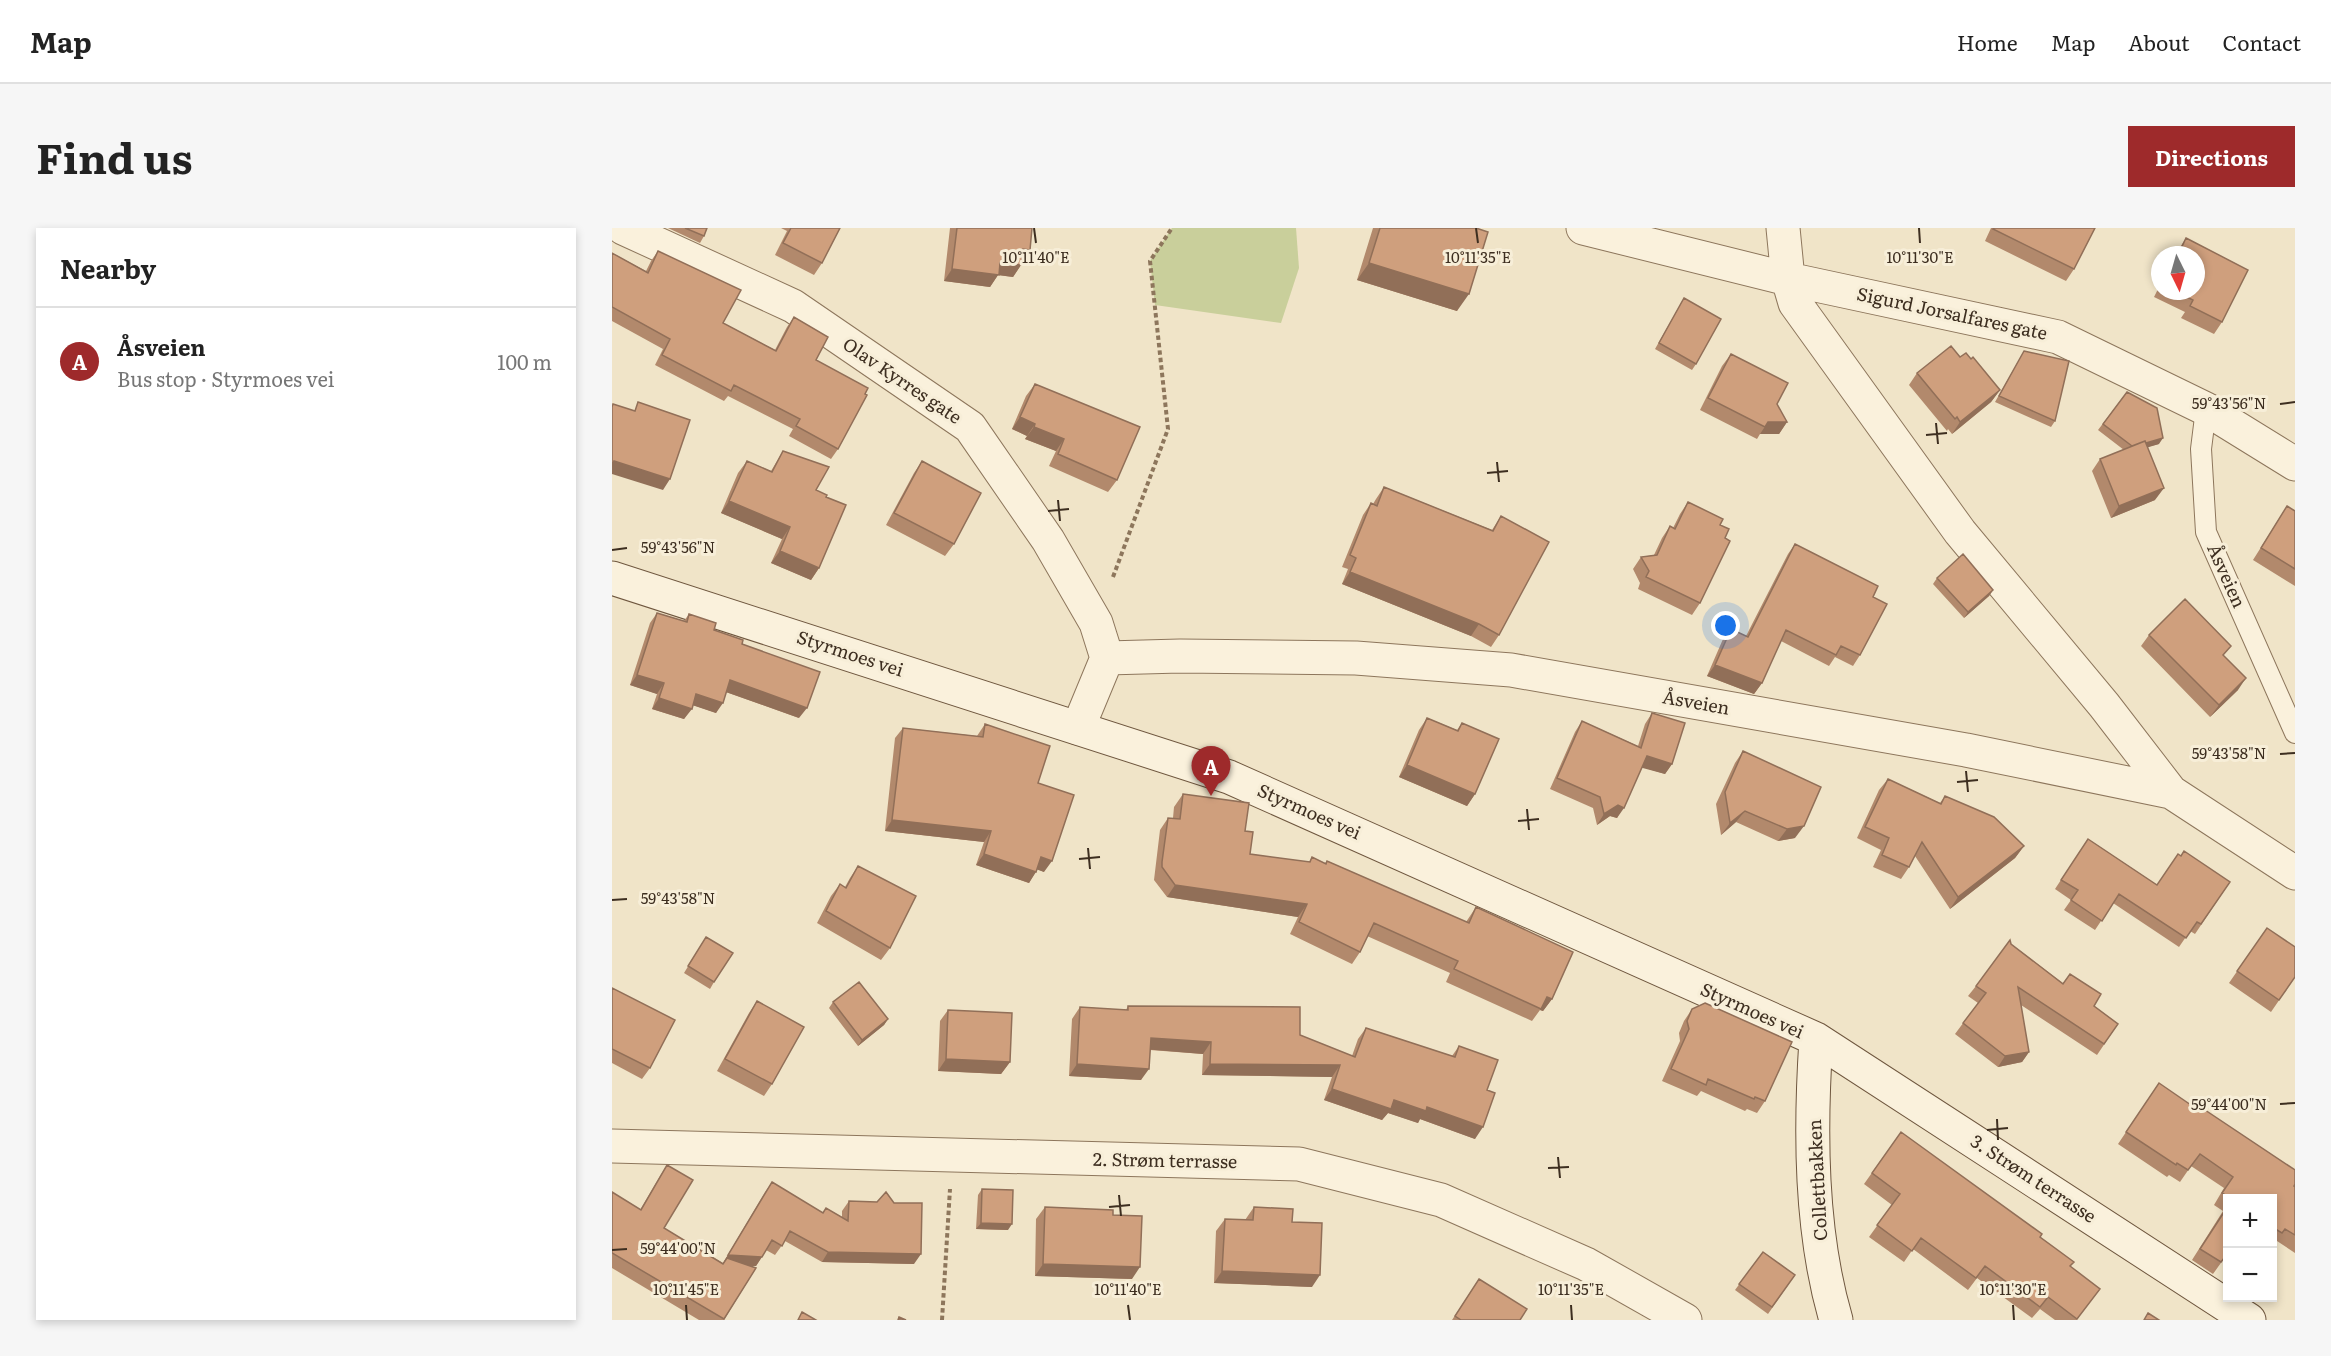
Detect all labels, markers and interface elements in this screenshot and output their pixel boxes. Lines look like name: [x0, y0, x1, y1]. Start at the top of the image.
text: Map: [30, 20, 92, 62]
text: Home: [1957, 26, 2018, 57]
text: Map: [2051, 26, 2095, 57]
text: About: [2128, 26, 2190, 57]
text: Contact: [2223, 26, 2301, 57]
text: Find us: [36, 125, 193, 187]
button: Directions: [2128, 126, 2295, 187]
text: 10°11'40"E: [1002, 245, 1070, 268]
text: 10°11'35"E: [1445, 245, 1511, 268]
text: 10°11'30"E: [1886, 245, 1954, 268]
north arrow: [2151, 246, 2205, 300]
text: Nearby: [60, 248, 156, 287]
street label: Sigurd Jorsalfares gate: [1855, 279, 2050, 346]
text: Åsveien: [117, 330, 205, 363]
street label: Olav Kyrres gate: [838, 330, 968, 430]
text: A: [72, 346, 87, 376]
text: 100 m: [497, 346, 552, 376]
text: Bus stop · Styrmoes vei: [117, 363, 334, 393]
text: 59°43'56"N: [2192, 391, 2266, 414]
text: 59°43'56"N: [641, 535, 715, 558]
street label: Åsveien: [2201, 539, 2254, 612]
your location: [1711, 611, 1740, 640]
street label: Styrmoes vei: [794, 623, 907, 683]
street label: Åsveien: [1661, 682, 1732, 721]
text: 59°43'58"N: [2192, 741, 2266, 764]
pin: A: [1192, 746, 1230, 796]
street label: Styrmoes vei: [1253, 776, 1366, 846]
text: 59°43'58"N: [641, 886, 715, 909]
street label: Styrmoes vei: [1696, 975, 1809, 1045]
text: 59°44'00"N: [2191, 1092, 2267, 1115]
street label: Collettbakken: [1800, 1118, 1833, 1242]
street label: 3. Strøm terrasse: [1966, 1127, 2102, 1229]
street label: 2. Strøm terrasse: [1093, 1145, 1237, 1174]
map controls: [2223, 1194, 2277, 1302]
button: +: [2223, 1194, 2277, 1248]
text: 59°44'00"N: [640, 1236, 716, 1259]
button: −: [2223, 1248, 2277, 1302]
text: 10°11'45"E: [653, 1277, 719, 1300]
text: 10°11'40"E: [1094, 1277, 1162, 1300]
text: 10°11'35"E: [1538, 1277, 1604, 1300]
text: 10°11'30"E: [1979, 1277, 2047, 1300]

